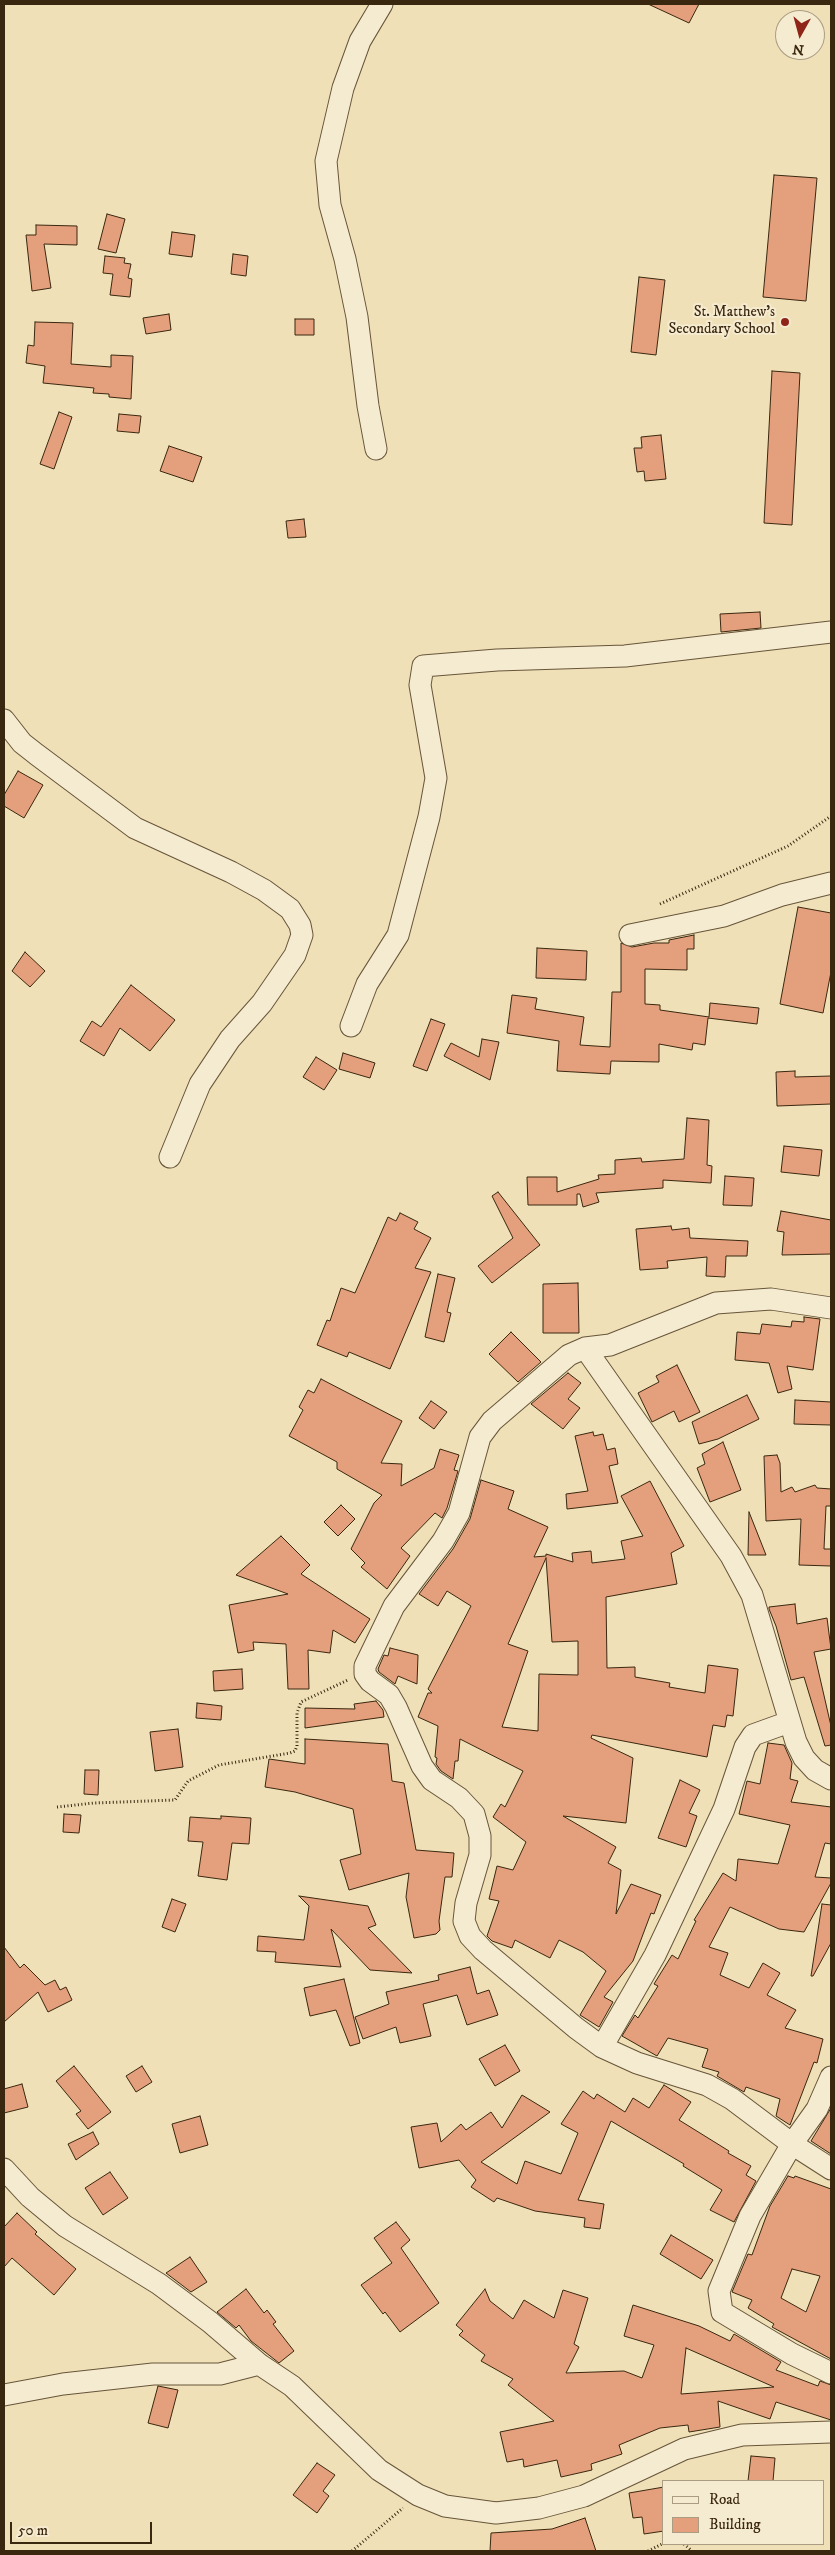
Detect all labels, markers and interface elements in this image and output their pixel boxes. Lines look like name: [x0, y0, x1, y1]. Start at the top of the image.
north arrow: [775, 10, 825, 60]
text: N: [791, 39, 805, 59]
place label: St. Matthew's Secondary School: [668, 304, 775, 339]
marker: St. Matthew's Secondary School: [779, 316, 791, 328]
legend: [662, 2480, 825, 2545]
text: Road: [709, 2490, 740, 2509]
scale bar: [12, 2512, 155, 2544]
text: Building: [709, 2515, 761, 2534]
text: 50 m: [18, 2521, 48, 2540]

